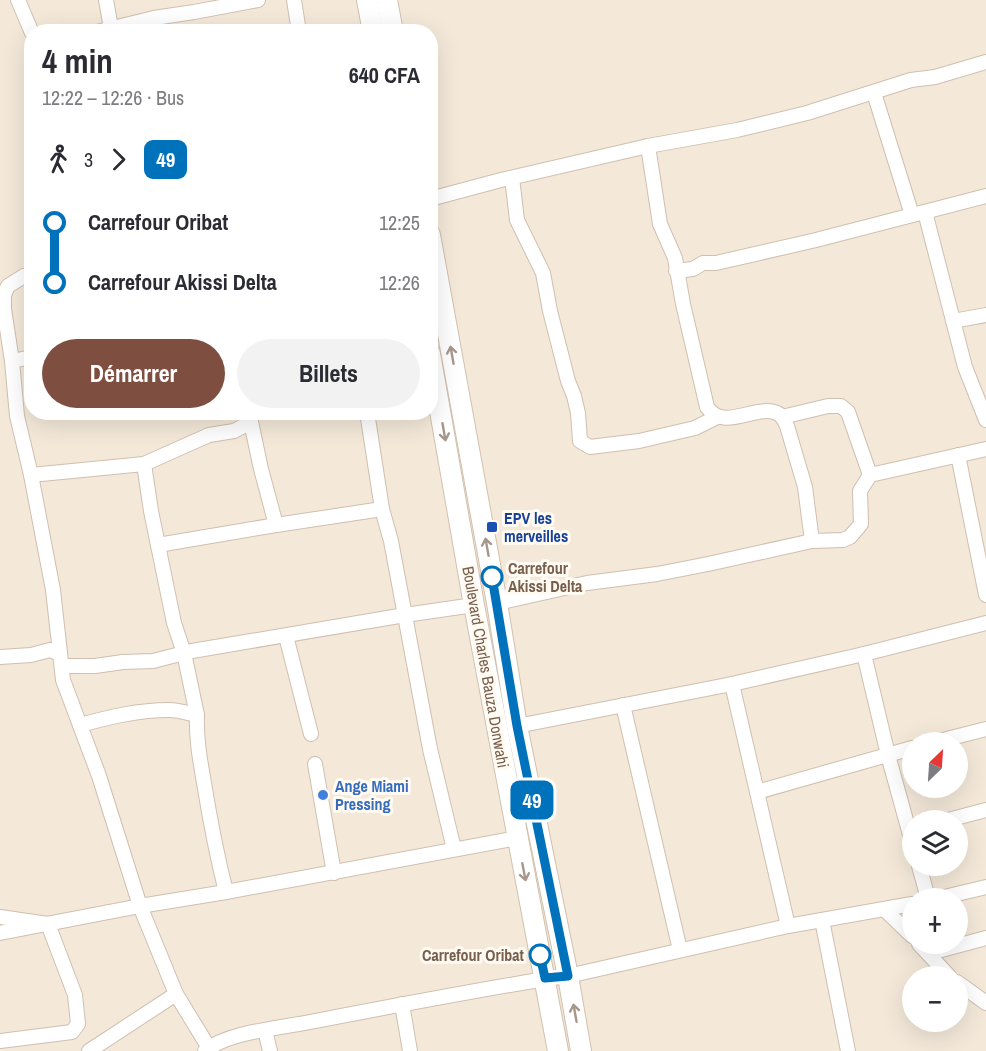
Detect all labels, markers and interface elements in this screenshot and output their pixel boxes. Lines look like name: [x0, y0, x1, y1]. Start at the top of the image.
text: 4 min: [42, 39, 113, 83]
text: 640 CFA: [349, 60, 420, 90]
text: 12:22 – 12:26 · Bus: [42, 84, 184, 111]
icon: walk: [42, 143, 75, 176]
icon: forward: [102, 143, 135, 176]
text: 49: [156, 145, 175, 174]
text: 3: [84, 146, 93, 173]
text: Carrefour Oribat: [88, 207, 228, 237]
text: 12:25: [379, 209, 420, 236]
text: Carrefour Akissi Delta: [88, 267, 277, 297]
text: 12:26: [379, 269, 420, 296]
button: Démarrer: [42, 339, 225, 408]
button: Billets: [237, 339, 420, 408]
one-way arrow: [446, 346, 457, 365]
one-way arrow: [439, 422, 450, 442]
place label: EPV les merveilles: [504, 507, 568, 547]
marker: EPV les merveilles: [485, 520, 499, 534]
one-way arrow: [481, 538, 492, 557]
place label: Carrefour Akissi Delta: [508, 557, 583, 597]
street label: Boulevard Charles Bauza Donwahi: [457, 565, 515, 769]
marker: Carrefour Akissi Delta: [481, 566, 503, 588]
north arrow: [902, 732, 968, 798]
map controls: [902, 732, 968, 1032]
place label: Ange Miami Pressing: [335, 775, 409, 815]
line badge: 49: [505, 780, 559, 820]
text: 49: [522, 786, 542, 815]
marker: Ange Miami Pressing: [316, 788, 330, 802]
button: layers: [902, 810, 968, 876]
one-way arrow: [519, 862, 530, 881]
button: +: [902, 888, 968, 954]
place label: Carrefour Oribat: [422, 944, 525, 966]
marker: Carrefour Oribat: [529, 944, 551, 966]
button: −: [902, 966, 968, 1032]
one-way arrow: [569, 1004, 580, 1024]

